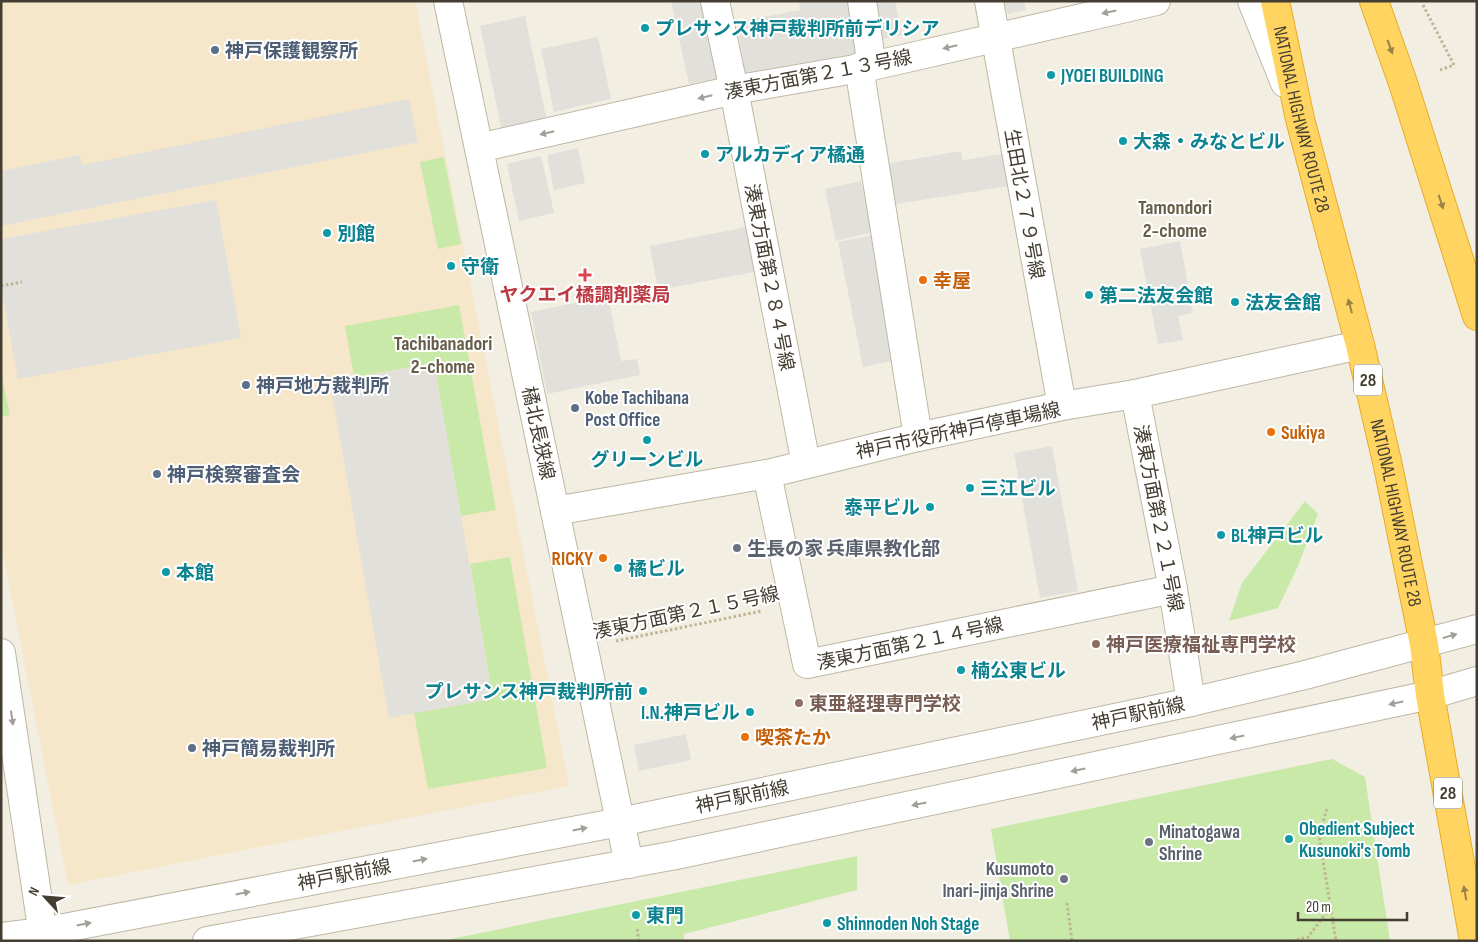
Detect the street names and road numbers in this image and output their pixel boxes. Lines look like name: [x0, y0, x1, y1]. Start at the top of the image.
street label: NATIONAL HIGHWAY ROUTE 28: [1268, 24, 1334, 215]
street label: 湊東方面第２１３号線: [723, 46, 914, 105]
street label: 生田北２７９号線: [999, 127, 1048, 281]
street label: 湊東方面第２８４号線: [739, 182, 798, 373]
road number: 28: [1354, 364, 1382, 396]
street label: 橘北長狭線: [516, 384, 559, 482]
street label: 神戸市役所神戸停車場線: [854, 398, 1063, 464]
street label: NATIONAL HIGHWAY ROUTE 28: [1364, 417, 1426, 609]
street label: 湊東方面第２２１号線: [1128, 423, 1187, 614]
street label: 湊東方面第２１５号線: [591, 582, 782, 644]
street label: 湊東方面第２１４号線: [815, 613, 1006, 675]
street label: 神戸駅前線: [1089, 693, 1187, 736]
street label: 神戸駅前線: [693, 776, 791, 819]
road number: 28: [1434, 778, 1462, 808]
street label: 神戸駅前線: [295, 855, 393, 896]

